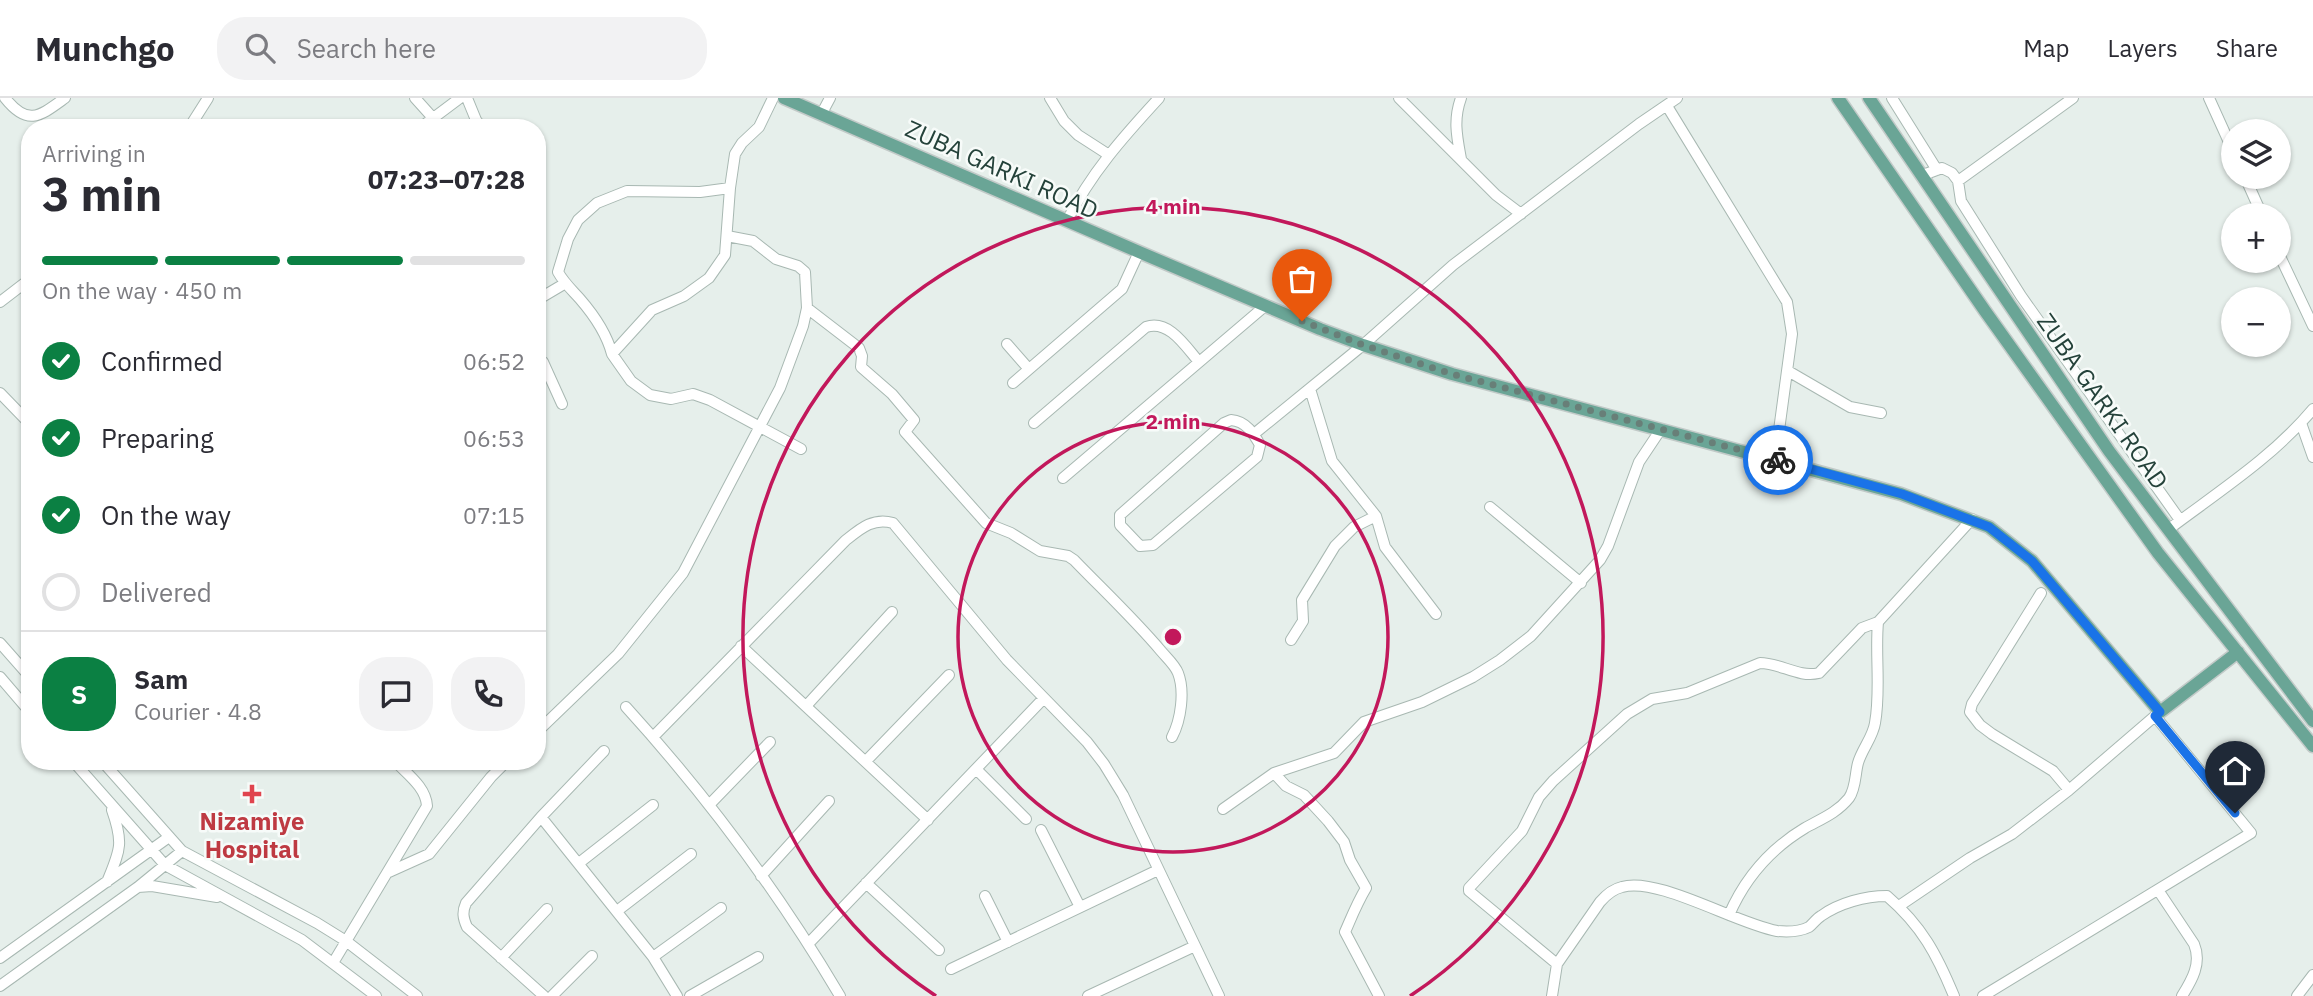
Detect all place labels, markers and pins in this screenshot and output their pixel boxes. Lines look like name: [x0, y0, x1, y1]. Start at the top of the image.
pin: [1272, 249, 1332, 321]
centre of rings: [1161, 625, 1185, 649]
pin: [2205, 741, 2265, 813]
marker: Nizamiye Hospital: [242, 784, 262, 804]
place label: Nizamiye Hospital: [200, 805, 304, 865]

